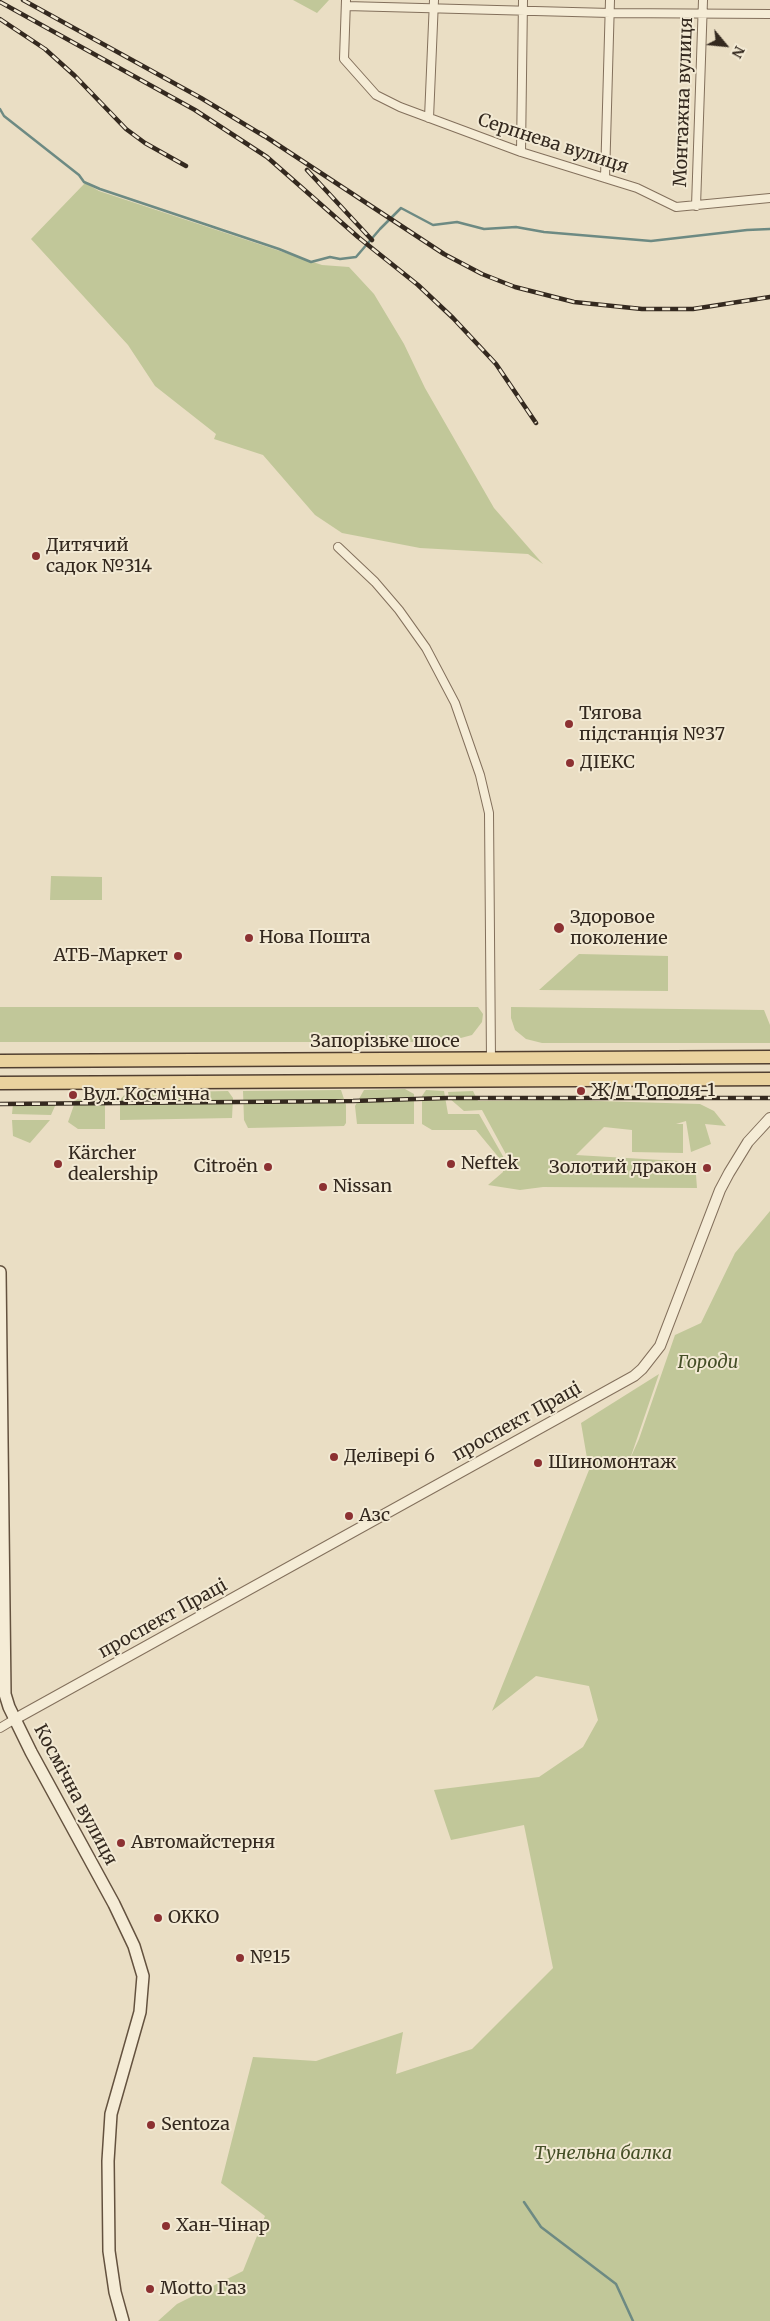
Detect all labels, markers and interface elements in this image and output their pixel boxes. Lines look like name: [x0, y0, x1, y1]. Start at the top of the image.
street label: Монтажна вулиця: [670, 17, 698, 187]
north arrow: [700, 20, 750, 70]
text: N: [728, 43, 749, 61]
street label: Серпнева вулиця: [475, 109, 631, 179]
place label: Дитячий садок №314: [46, 535, 152, 578]
marker: Дитячий садок №314: [30, 550, 42, 562]
place label: Тягова пiдстанцiя №37: [579, 703, 725, 746]
marker: Тягова пiдстанцiя №37: [563, 718, 575, 730]
place label: ДІЕКС: [580, 752, 635, 774]
marker: ДІЕКС: [564, 757, 576, 769]
place label: Здоровое поколение: [570, 907, 668, 950]
marker: Здоровое поколение: [552, 921, 566, 935]
place label: Нова Пошта: [259, 927, 370, 949]
marker: Нова Пошта: [243, 932, 255, 944]
place label: АТБ-Маркет: [53, 945, 168, 967]
marker: АТБ-Маркет: [172, 950, 184, 962]
street label: Запорізьке шосе: [310, 1031, 460, 1053]
place label: Ж/м Тополя-1: [591, 1080, 715, 1102]
place label: Вул. Космічна: [83, 1084, 210, 1106]
marker: Ж/м Тополя-1: [575, 1085, 587, 1097]
marker: Вул. Космічна: [67, 1089, 79, 1101]
place label: Kärcher dealership: [68, 1143, 158, 1186]
place label: Neftek: [461, 1153, 519, 1175]
place label: Citroën: [194, 1156, 258, 1178]
place label: Золотий дракон: [549, 1157, 697, 1179]
marker: Kärcher dealership: [52, 1158, 64, 1170]
marker: Neftek: [445, 1158, 457, 1170]
marker: Citroën: [262, 1161, 274, 1173]
marker: Золотий дракон: [701, 1162, 713, 1174]
place label: Nissan: [333, 1176, 392, 1198]
marker: Nissan: [317, 1181, 329, 1193]
park label: Городи: [678, 1352, 738, 1374]
street label: проспект Праці: [449, 1378, 585, 1466]
place label: Делівері 6: [344, 1446, 435, 1468]
marker: Делівері 6: [328, 1451, 340, 1463]
place label: Шиномонтаж: [548, 1452, 676, 1474]
marker: Шиномонтаж: [532, 1457, 544, 1469]
place label: Азс: [359, 1505, 390, 1527]
marker: Азс: [343, 1510, 355, 1522]
street label: проспект Праці: [95, 1575, 231, 1663]
street label: Космічна вулиця: [29, 1721, 121, 1869]
place label: Автомайстерня: [131, 1832, 275, 1854]
marker: Автомайстерня: [115, 1837, 127, 1849]
place label: OKKO: [168, 1907, 219, 1929]
marker: OKKO: [152, 1912, 164, 1924]
place label: №15: [250, 1947, 291, 1969]
marker: №15: [234, 1952, 246, 1964]
place label: Sentoza: [161, 2114, 230, 2136]
marker: Sentoza: [145, 2119, 157, 2131]
park label: Тунельна балка: [534, 2143, 672, 2165]
place label: Хан-Чінар: [176, 2215, 270, 2237]
marker: Хан-Чінар: [160, 2220, 172, 2232]
place label: Motto Газ: [160, 2278, 246, 2300]
marker: Motto Газ: [144, 2283, 156, 2295]

